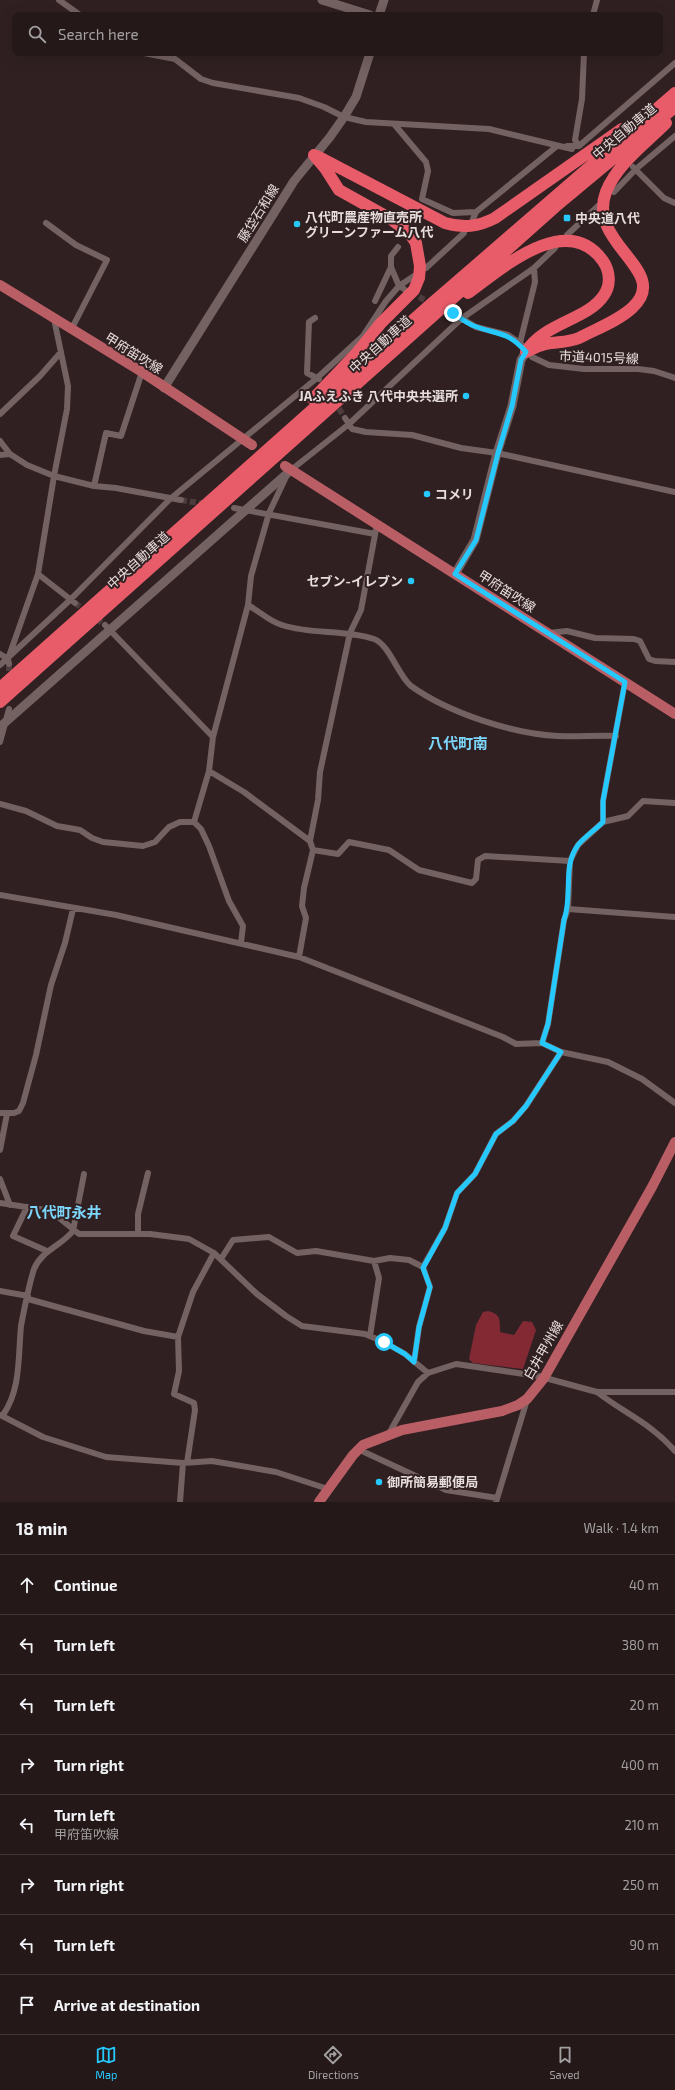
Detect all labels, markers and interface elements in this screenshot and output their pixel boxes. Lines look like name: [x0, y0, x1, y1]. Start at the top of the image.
search box: [12, 12, 663, 56]
icon: search: [26, 23, 48, 45]
text: Search here: [58, 25, 139, 43]
street label: 中央自動車道: [589, 100, 659, 162]
street label: 藤垈石和線: [234, 181, 282, 245]
place label: 八代町農産物直売所 グリーンファーム八代: [305, 209, 434, 240]
place label: 中央道八代: [575, 210, 640, 226]
marker: 中央道八代: [562, 213, 572, 223]
marker: 八代町農産物直売所 グリーンファーム八代: [292, 219, 302, 229]
route end: [444, 304, 462, 322]
street label: 中央自動車道: [346, 312, 414, 376]
street label: 甲府笛吹線: [102, 329, 166, 377]
street label: 市道4015号線: [559, 348, 639, 366]
place label: JAふえふき 八代中央共選所: [299, 388, 458, 404]
marker: JAふえふき 八代中央共選所: [461, 391, 471, 401]
place label: コメリ: [435, 486, 474, 502]
marker: コメリ: [422, 489, 432, 499]
street label: 中央自動車道: [104, 528, 172, 592]
street label: 甲府笛吹線: [475, 567, 539, 615]
place label: セブン-イレブン: [307, 573, 403, 589]
marker: セブン-イレブン: [406, 576, 416, 586]
district label: 八代町南: [428, 734, 488, 752]
district label: 八代町永井: [26, 1203, 102, 1221]
street label: 白井甲州線: [520, 1318, 566, 1382]
route start: [375, 1333, 393, 1351]
place label: 御所簡易郵便局: [387, 1474, 478, 1490]
marker: 御所簡易郵便局: [374, 1477, 384, 1487]
text: 18 min: [16, 1518, 68, 1538]
text: Walk · 1.4 km: [584, 1520, 659, 1536]
icon: ahead: [16, 1574, 38, 1596]
text: Continue: [54, 1576, 117, 1594]
text: 40 m: [629, 1577, 659, 1593]
icon: left: [16, 1634, 38, 1656]
text: Turn left: [54, 1636, 115, 1654]
text: 380 m: [622, 1637, 659, 1653]
icon: left: [16, 1694, 38, 1716]
text: Turn left: [54, 1696, 115, 1714]
text: 20 m: [630, 1697, 659, 1713]
icon: right: [16, 1754, 38, 1776]
text: Turn right: [54, 1756, 124, 1774]
text: 400 m: [621, 1757, 659, 1773]
text: Turn left: [54, 1806, 115, 1824]
icon: left: [16, 1814, 38, 1836]
text: 210 m: [624, 1817, 659, 1833]
text: 甲府笛吹線: [54, 1826, 119, 1842]
icon: right: [16, 1874, 38, 1896]
text: Turn right: [54, 1876, 124, 1894]
text: 250 m: [623, 1877, 659, 1893]
icon: left: [16, 1934, 38, 1956]
text: Turn left: [54, 1936, 115, 1954]
text: 90 m: [629, 1937, 659, 1953]
icon: arrive: [16, 1994, 38, 2016]
text: Arrive at destination: [54, 1996, 200, 2014]
tab: Map: [95, 2044, 117, 2081]
tab: Directions: [308, 2044, 359, 2081]
tab: Saved: [549, 2044, 580, 2081]

